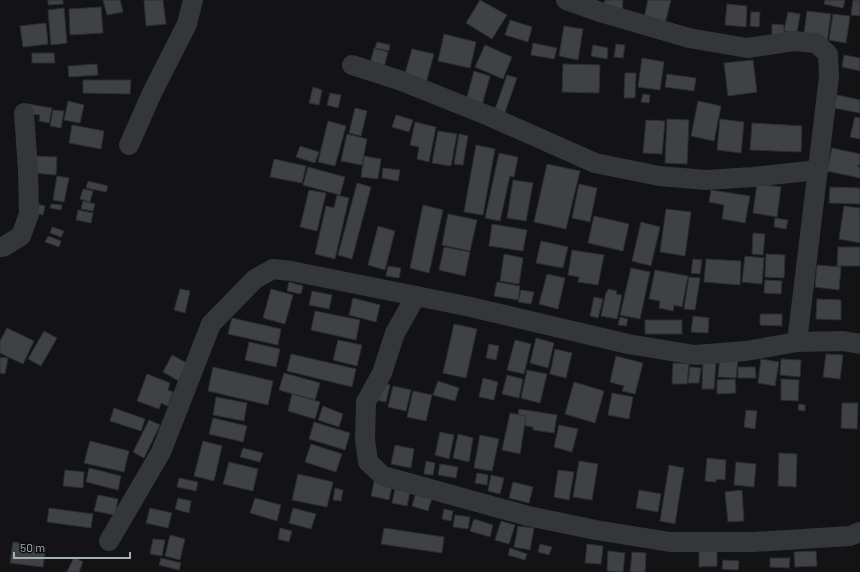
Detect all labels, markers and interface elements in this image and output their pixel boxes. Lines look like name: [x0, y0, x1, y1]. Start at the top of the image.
scale bar: [14, 534, 130, 560]
text: 50 m: [20, 540, 45, 554]

